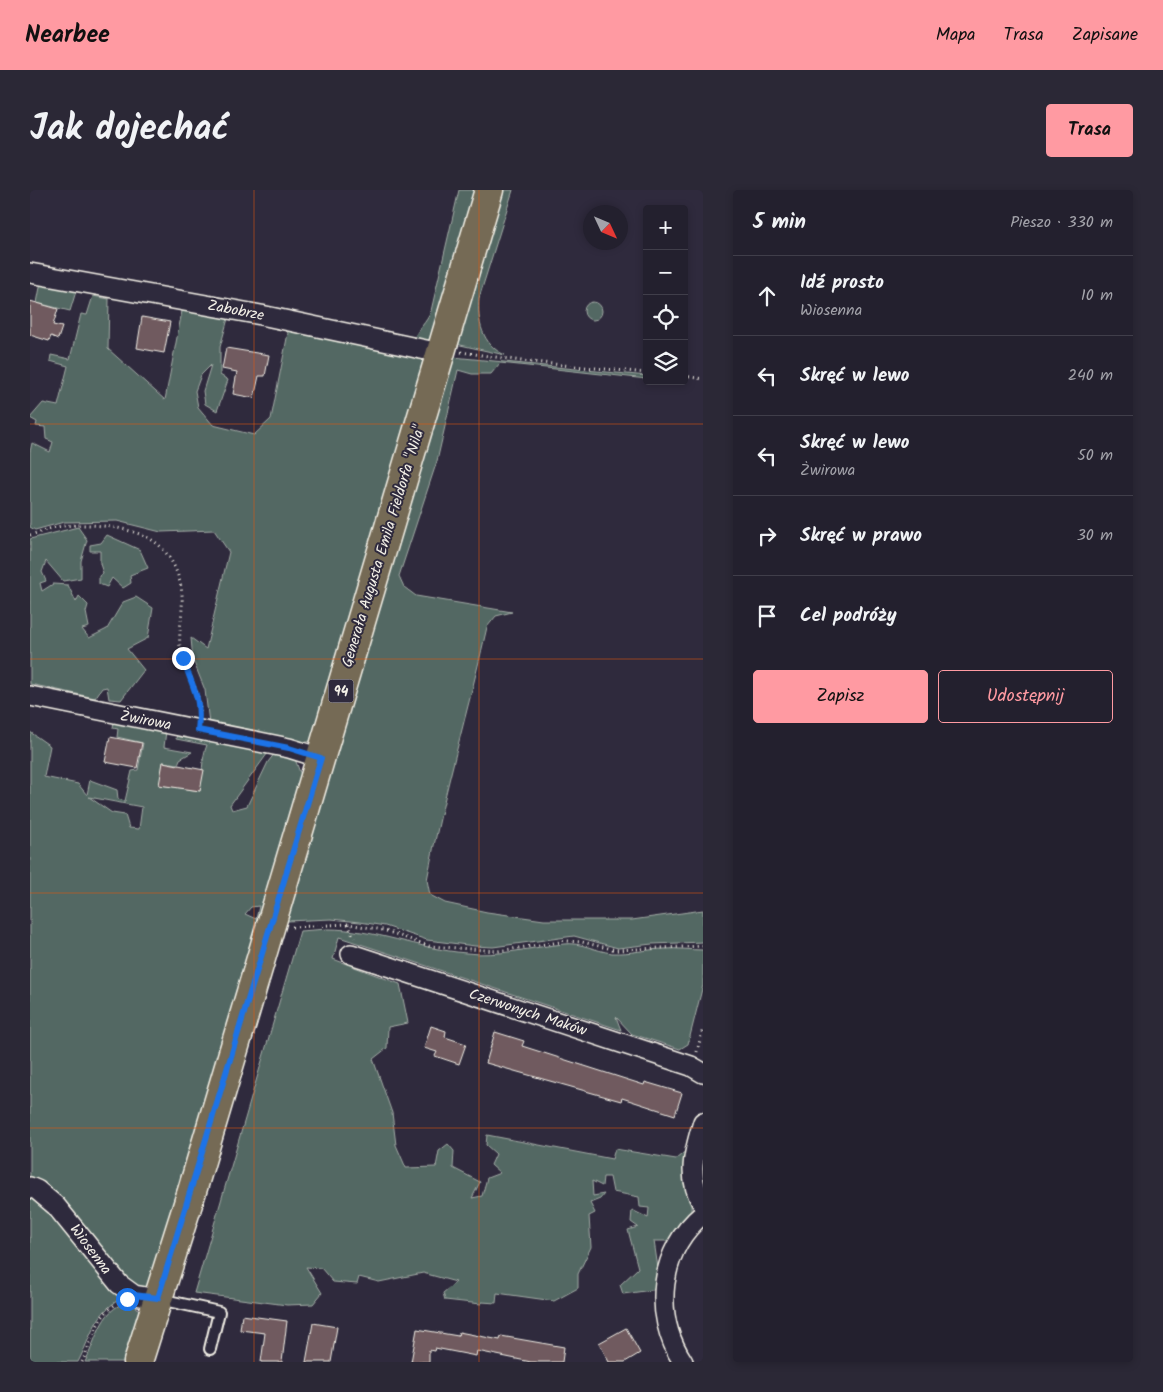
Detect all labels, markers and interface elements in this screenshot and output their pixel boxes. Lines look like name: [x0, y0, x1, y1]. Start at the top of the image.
text: Nearbee: [25, 16, 110, 55]
text: Mapa: [936, 21, 976, 50]
text: Trasa: [1004, 21, 1044, 50]
text: Zapisane: [1072, 21, 1138, 50]
text: Jak dojechać: [30, 102, 229, 158]
button: Trasa: [1046, 104, 1133, 157]
north arrow: [583, 205, 628, 250]
map controls: [643, 205, 688, 385]
button: +: [643, 205, 688, 250]
text: 5 min: [753, 206, 806, 239]
text: Pieszo · 330 m: [1010, 210, 1113, 235]
button: −: [643, 250, 688, 295]
text: Idź prosto: [800, 268, 884, 298]
icon: ahead: [753, 282, 781, 310]
text: 10 m: [1081, 283, 1113, 308]
street label: Zabobrze: [205, 294, 266, 328]
button: locate: [643, 295, 688, 340]
text: Wiosenna: [800, 298, 862, 323]
button: layers: [643, 340, 688, 385]
text: Skręć w lewo: [800, 361, 909, 391]
icon: left: [753, 362, 781, 390]
text: 240 m: [1068, 363, 1113, 388]
street label: Generała Augusta Emila Fieldorfa "Nila": [336, 422, 432, 670]
text: Skręć w lewo: [800, 428, 909, 458]
icon: left: [753, 442, 781, 470]
text: 50 m: [1077, 443, 1113, 468]
text: Żwirowa: [800, 458, 855, 483]
text: Skręć w prawo: [800, 521, 922, 551]
icon: right: [753, 522, 781, 550]
text: 30 m: [1077, 523, 1113, 548]
text: Cel podróży: [800, 601, 897, 631]
icon: arrive: [753, 602, 781, 630]
route end: [172, 647, 195, 670]
button: Zapisz: [753, 670, 928, 723]
button: Udostępnij: [938, 670, 1113, 723]
road number: 94: [328, 680, 354, 702]
street label: Żwirowa: [118, 704, 174, 738]
street label: Czerwonych Maków: [466, 983, 591, 1044]
street label: Wiosenna: [63, 1219, 117, 1280]
route start: [116, 1288, 139, 1311]

